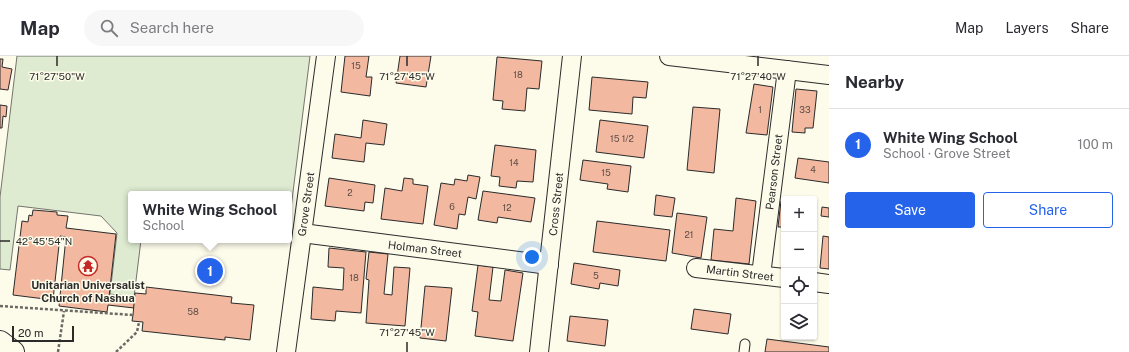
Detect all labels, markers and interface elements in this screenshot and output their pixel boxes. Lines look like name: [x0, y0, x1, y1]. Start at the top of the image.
search box: [84, 10, 364, 46]
text: Map: [20, 17, 60, 39]
icon: search: [98, 17, 120, 39]
text: Search here: [130, 19, 214, 36]
text: Map: [955, 20, 983, 36]
text: Layers: [1005, 20, 1049, 36]
text: Share: [1071, 20, 1109, 36]
house number: 15: [351, 60, 361, 71]
house number: 18: [513, 69, 523, 80]
text: 71°27'50"W: [29, 70, 85, 82]
text: 71°27'45"W: [379, 70, 435, 82]
text: 71°27'40"W: [730, 70, 786, 82]
text: Nearby: [845, 72, 904, 92]
house number: 1: [758, 104, 762, 115]
house number: 33: [799, 104, 811, 115]
text: White Wing School: [883, 129, 1018, 146]
house number: 15 1/2: [610, 133, 634, 144]
street label: Pearson Street: [763, 133, 785, 211]
text: 1: [855, 137, 861, 152]
text: 100 m: [1077, 137, 1113, 152]
text: School · Grove Street: [883, 146, 1011, 161]
house number: 14: [509, 157, 519, 168]
house number: 4: [810, 164, 816, 175]
house number: 15: [601, 167, 611, 178]
street label: Grove Street: [296, 171, 316, 237]
street label: Cross Street: [547, 172, 565, 236]
house number: 2: [347, 187, 353, 198]
popup: [128, 191, 292, 243]
button: Save: [845, 192, 975, 228]
button: Share: [983, 192, 1113, 228]
map controls: [781, 196, 817, 340]
button: +: [781, 196, 817, 232]
text: White Wing School: [143, 201, 277, 218]
house number: 6: [449, 201, 455, 212]
house number: 12: [502, 202, 512, 213]
text: School: [143, 218, 184, 233]
house number: 21: [684, 229, 694, 240]
button: −: [781, 232, 817, 268]
text: 42°45'54"N: [16, 235, 72, 247]
street label: Holman Street: [387, 238, 463, 260]
your location: [522, 247, 542, 267]
temple icon: Unitarian Universalist Church of Nashua: [77, 255, 99, 277]
pin: 1: [197, 256, 223, 286]
street label: Martin Street: [705, 263, 775, 283]
button: locate: [781, 268, 817, 304]
house number: 5: [593, 270, 599, 281]
house number: 18: [349, 272, 359, 283]
place label: Unitarian Universalist Church of Nashua: [31, 279, 145, 304]
button: layers: [781, 304, 817, 340]
house number: 58: [187, 306, 199, 317]
scale bar: [12, 324, 74, 343]
text: 71°27'45"W: [379, 326, 435, 338]
text: 20 m: [18, 327, 43, 339]

